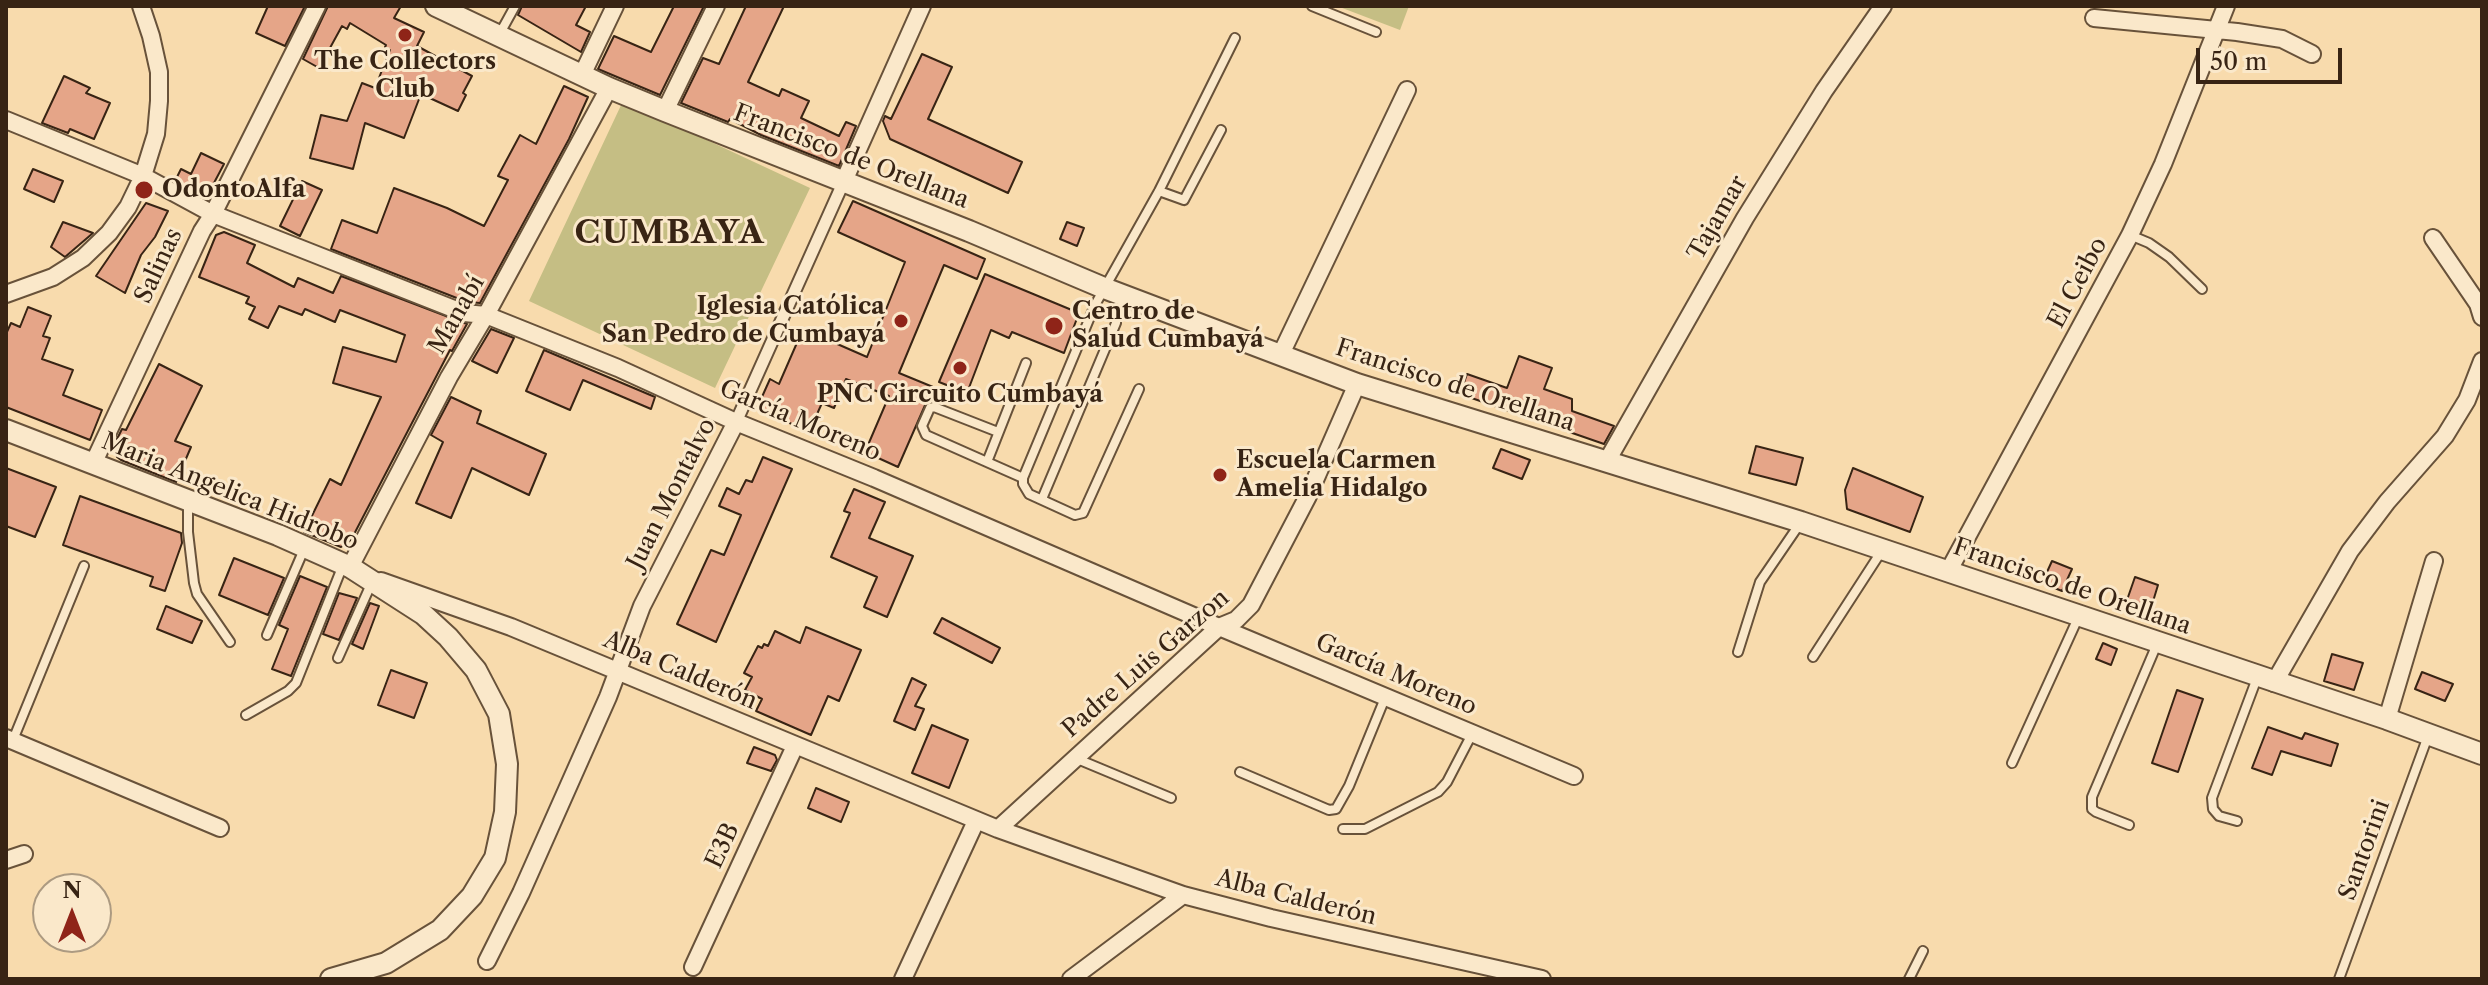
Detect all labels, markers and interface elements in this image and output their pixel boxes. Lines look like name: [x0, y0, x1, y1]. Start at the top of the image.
marker: The Collectors Club: [396, 26, 414, 44]
scale bar: [2200, 32, 2346, 82]
text: 50 m: [2210, 47, 2267, 76]
place label: The Collectors Club: [314, 48, 496, 104]
street label: Francisco de Orellana: [729, 99, 973, 215]
street label: Tajamar: [1682, 171, 1754, 265]
place label: OdontoAlfa: [162, 176, 306, 204]
marker: OdontoAlfa: [133, 179, 155, 201]
district label: CUMBAYA: [574, 215, 766, 253]
street label: Salinas: [129, 224, 189, 308]
street label: El Ceibo: [2042, 233, 2114, 333]
street label: Manabí: [423, 270, 491, 360]
place label: Iglesia Católica San Pedro de Cumbayá: [602, 293, 885, 349]
place label: Centro de Salud Cumbayá: [1072, 298, 1264, 354]
marker: Iglesia Católica San Pedro de Cumbayá: [892, 312, 910, 330]
marker: Centro de Salud Cumbayá: [1043, 315, 1065, 337]
street label: Francisco de Orellana: [1332, 334, 1578, 438]
marker: PNC Circuito Cumbayá: [951, 359, 969, 377]
street label: García Moreno: [715, 374, 885, 468]
place label: PNC Circuito Cumbayá: [817, 381, 1103, 409]
street label: Juan Montalvo: [622, 414, 722, 574]
street label: Maria Angelica Hidrobo: [97, 427, 363, 557]
place label: Escuela Carmen Amelia Hidalgo: [1236, 447, 1436, 503]
marker: Escuela Carmen Amelia Hidalgo: [1211, 466, 1229, 484]
street label: Francisco de Orellana: [1949, 533, 2195, 641]
street label: Padre Luis Garzon: [1057, 584, 1235, 744]
street label: Alba Calderón: [599, 626, 761, 716]
street label: García Moreno: [1311, 628, 1481, 722]
street label: Santorini: [2334, 796, 2396, 904]
street label: E3B: [700, 819, 746, 873]
street label: Alba Calderón: [1213, 864, 1379, 932]
north arrow: [32, 873, 112, 953]
text: N: [62, 877, 82, 904]

